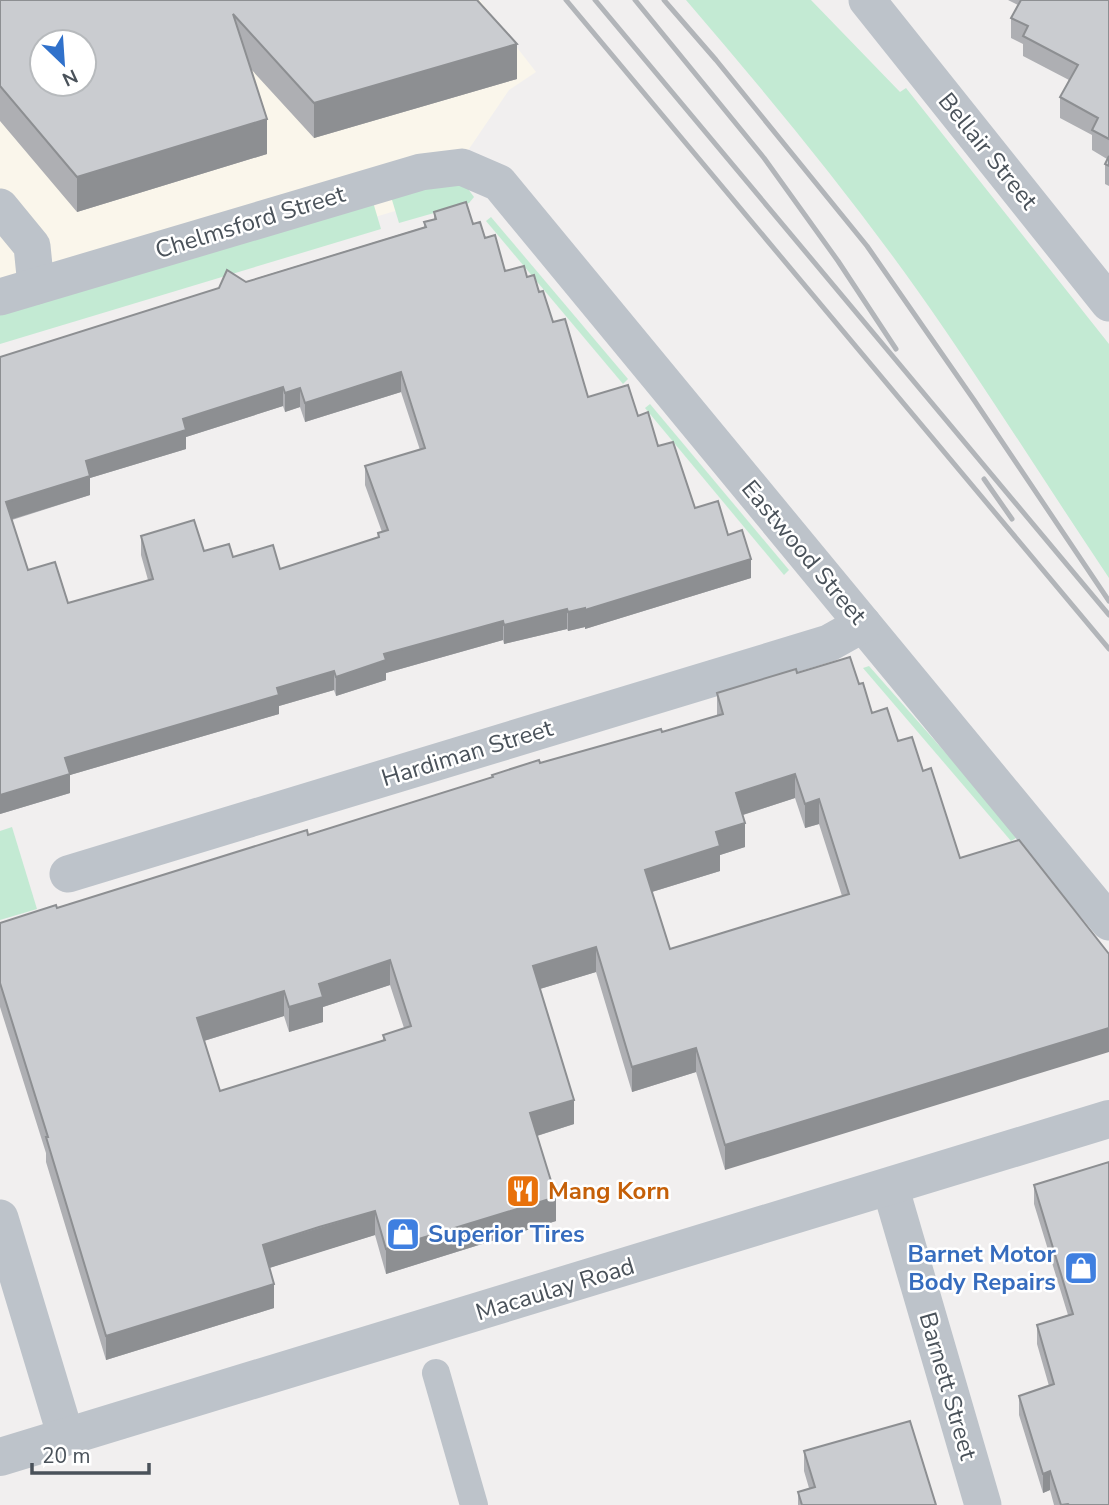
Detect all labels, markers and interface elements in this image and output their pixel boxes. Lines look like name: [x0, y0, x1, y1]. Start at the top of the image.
north arrow: [28, 28, 98, 98]
text: N: [58, 63, 82, 92]
street label: Bellair Street: [931, 86, 1045, 217]
street label: Chelmsford Street: [151, 178, 349, 266]
street label: Eastwood Street: [734, 473, 874, 631]
street label: Hardiman Street: [377, 712, 557, 794]
restaurant icon: Mang Korn: [504, 1172, 542, 1210]
place label: Mang Korn: [548, 1175, 670, 1207]
shop icon: Superior Tires: [384, 1215, 422, 1253]
place label: Superior Tires: [428, 1218, 585, 1250]
place label: Barnet Motor Body Repairs: [907, 1238, 1057, 1298]
shop icon: Barnet Motor Body Repairs: [1062, 1249, 1100, 1287]
street label: Macaulay Road: [472, 1250, 638, 1328]
street label: Barnett Street: [912, 1309, 985, 1464]
scale bar: [32, 1432, 149, 1476]
text: 20 m: [42, 1442, 91, 1470]

